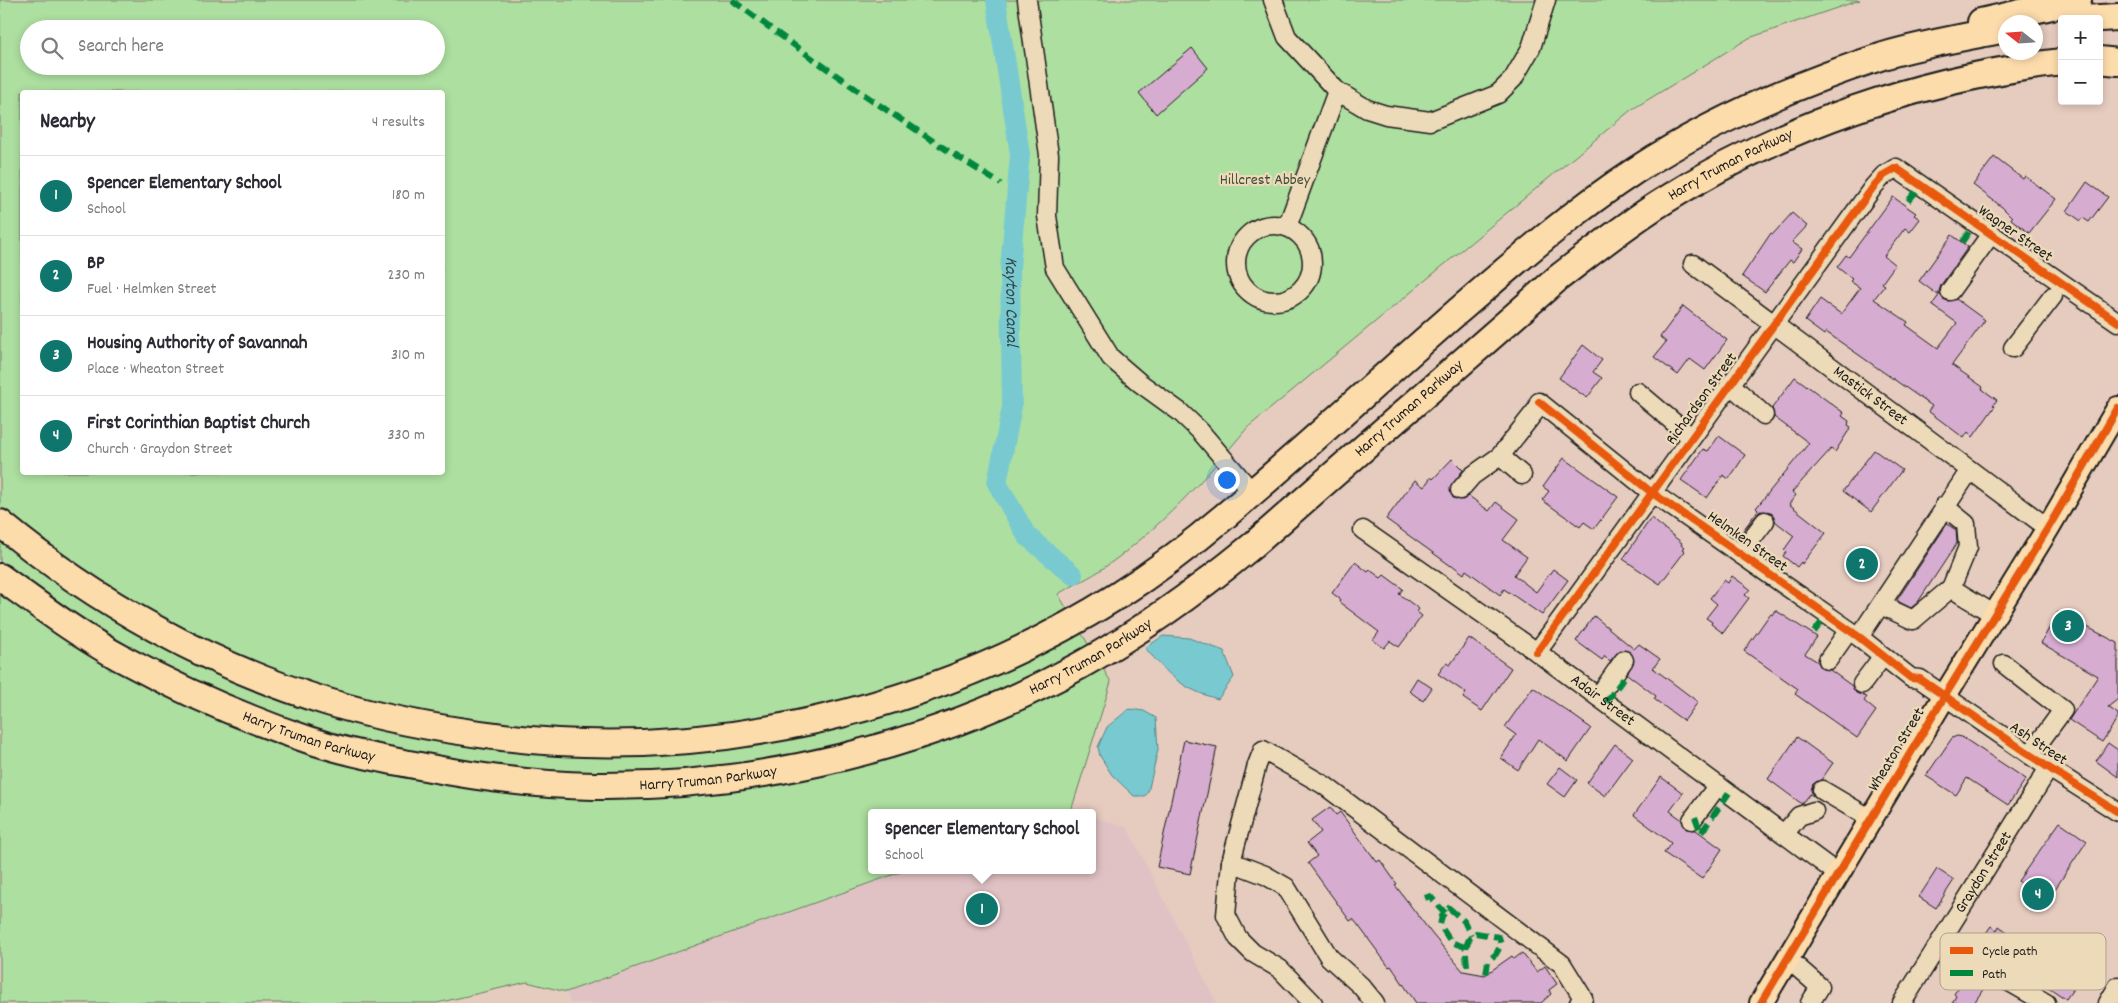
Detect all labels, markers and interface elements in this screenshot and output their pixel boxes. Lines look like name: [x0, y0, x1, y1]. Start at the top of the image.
north arrow: [1998, 15, 2043, 60]
map controls: [2058, 15, 2103, 105]
button: +: [2058, 15, 2103, 60]
search box: [20, 20, 445, 75]
icon: search: [38, 34, 66, 62]
text: Search here: [78, 34, 164, 61]
button: −: [2058, 60, 2103, 105]
text: Nearby: [40, 108, 95, 138]
text: 4 results: [372, 111, 425, 134]
street label: Harry Truman Parkway: [1664, 123, 1797, 207]
park label: Hillcrest Abbey: [1220, 169, 1311, 192]
text: Spencer Elementary School: [87, 171, 282, 198]
text: 1: [54, 184, 58, 207]
text: 180 m: [392, 184, 425, 207]
text: School: [87, 198, 126, 221]
street label: Wagner Street: [1973, 200, 2057, 268]
text: BP: [87, 251, 105, 278]
water label: Kayton Canal: [997, 256, 1024, 348]
text: 2: [53, 264, 60, 287]
text: 230 m: [388, 264, 425, 287]
text: Fuel · Helmken Street: [87, 278, 216, 301]
text: Housing Authority of Savannah: [87, 331, 307, 358]
text: 3: [52, 344, 60, 367]
text: 310 m: [391, 344, 425, 367]
street label: Richardson Street: [1661, 348, 1743, 450]
street label: Harry Truman Parkway: [1349, 354, 1469, 463]
text: Place · Wheaton Street: [87, 358, 224, 381]
street label: Mastick Street: [1828, 360, 1913, 431]
text: First Corinthian Baptist Church: [87, 411, 310, 438]
text: 4: [53, 424, 59, 447]
text: 330 m: [387, 424, 425, 447]
text: Church · Graydon Street: [87, 438, 232, 461]
your location: [1214, 467, 1240, 493]
street label: Helmken Street: [1702, 506, 1792, 578]
pin: 2: [1846, 545, 1878, 583]
pin: 3: [2052, 607, 2084, 645]
street label: Harry Truman Parkway: [1025, 613, 1157, 701]
street label: Adair Street: [1565, 669, 1640, 732]
street label: Wheaton Street: [1863, 704, 1931, 796]
street label: Harry Truman Parkway: [239, 705, 378, 769]
street label: Ash Street: [2004, 716, 2072, 772]
street label: Harry Truman Parkway: [639, 760, 779, 797]
popup: [868, 809, 1096, 874]
text: Spencer Elementary School: [885, 817, 1079, 844]
street label: Graydon Street: [1949, 827, 2018, 918]
text: School: [885, 844, 924, 867]
pin: 4: [2022, 875, 2054, 913]
pin: 1: [966, 890, 998, 928]
legend: [1940, 933, 2106, 990]
text: Cycle path: [1982, 942, 2038, 962]
text: Path: [1982, 965, 2007, 985]

